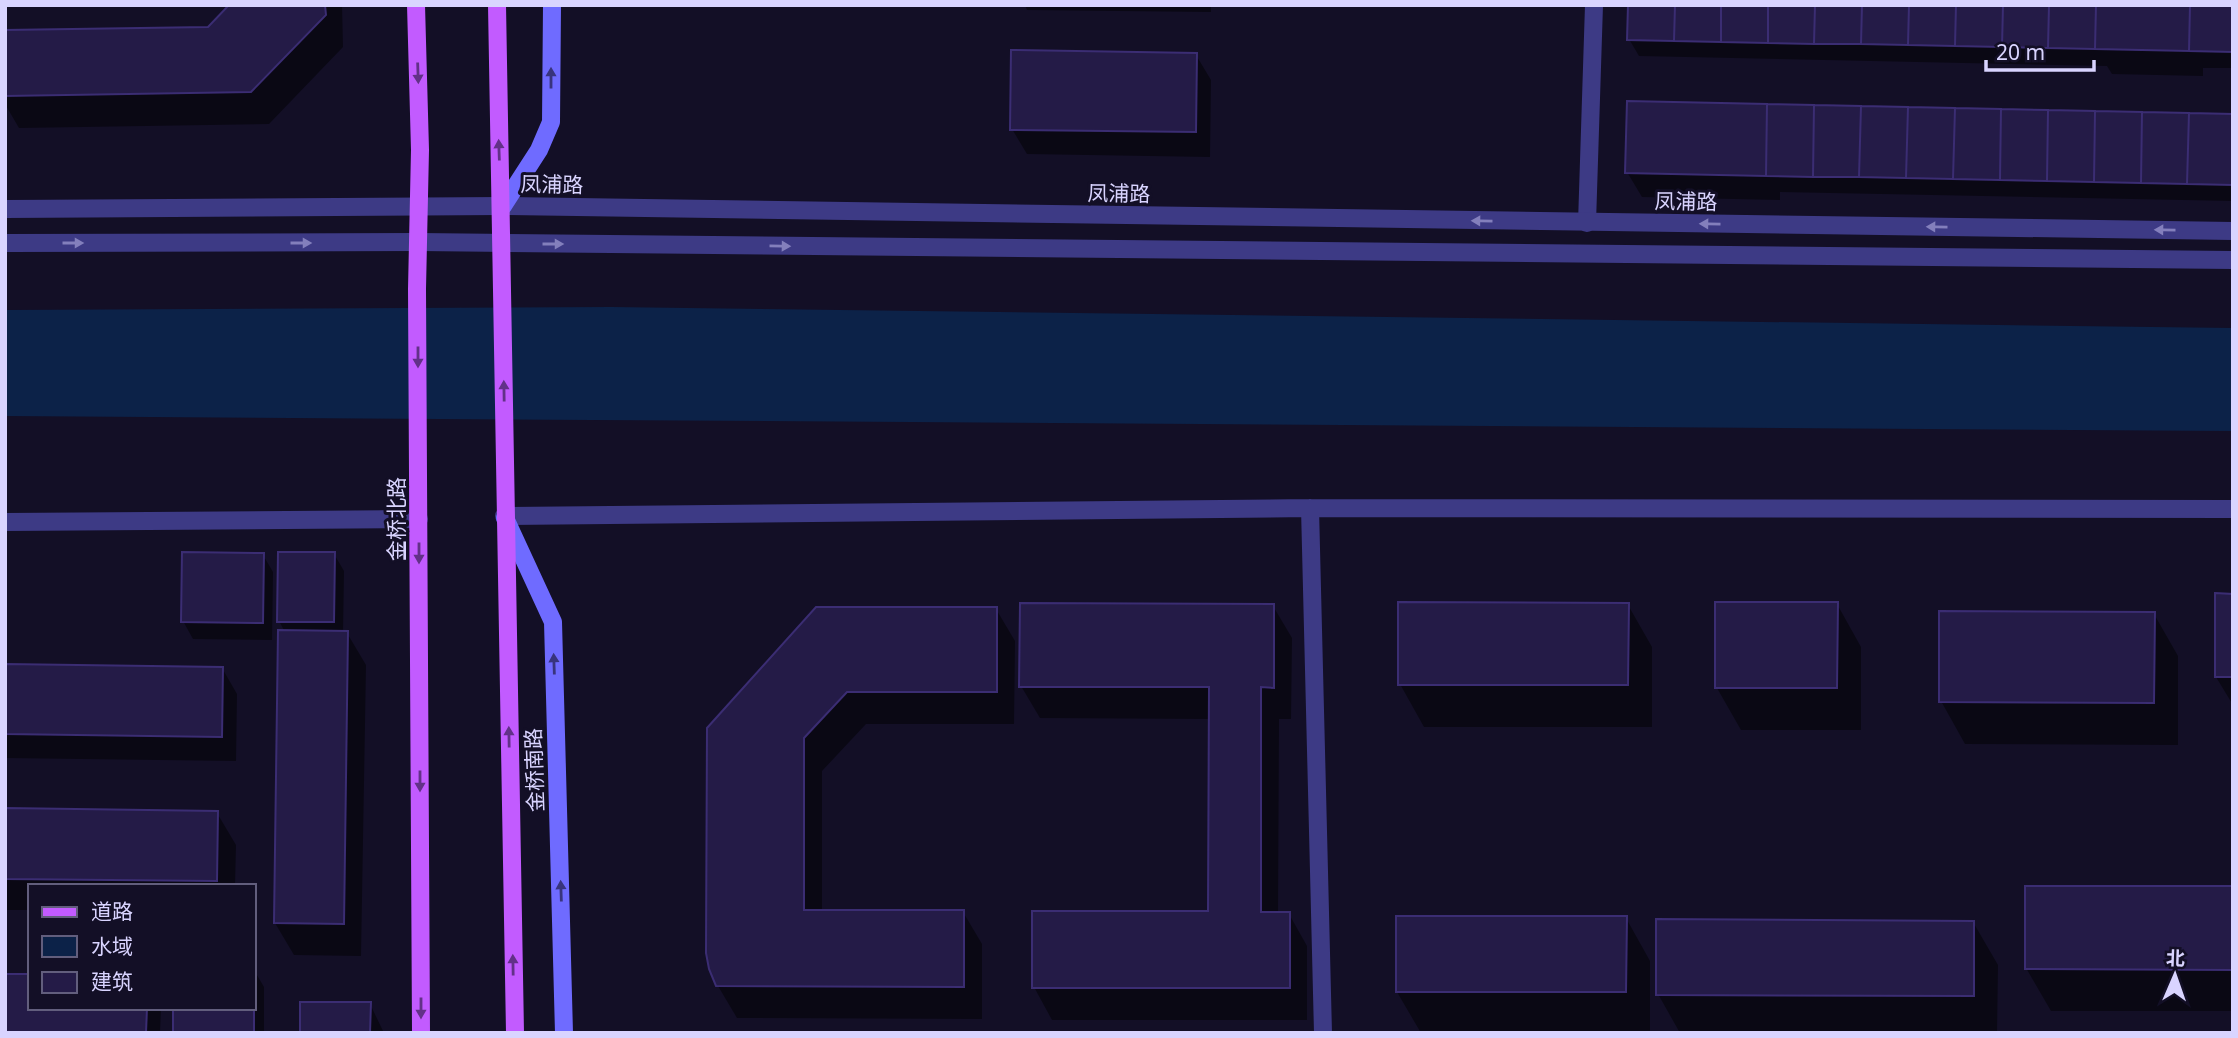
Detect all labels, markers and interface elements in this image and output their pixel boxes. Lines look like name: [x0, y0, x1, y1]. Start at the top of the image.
scale bar: [1986, 28, 2094, 72]
text: 20 m: [1996, 38, 2045, 66]
one-way arrow: [413, 63, 424, 85]
one-way arrow: [545, 67, 557, 89]
one-way arrow: [493, 139, 504, 161]
street label: 凤浦路: [520, 169, 584, 199]
street label: 凤浦路: [1087, 178, 1151, 208]
street label: 凤浦路: [1654, 186, 1718, 216]
one-way arrow: [1471, 215, 1493, 227]
one-way arrow: [1698, 218, 1720, 230]
one-way arrow: [1926, 221, 1948, 233]
one-way arrow: [2153, 224, 2175, 236]
one-way arrow: [63, 237, 85, 249]
one-way arrow: [290, 237, 312, 249]
one-way arrow: [542, 238, 564, 250]
one-way arrow: [770, 240, 792, 252]
one-way arrow: [412, 346, 424, 368]
one-way arrow: [498, 380, 510, 402]
street label: 金桥北路: [382, 477, 410, 561]
one-way arrow: [413, 543, 425, 565]
one-way arrow: [549, 652, 560, 674]
one-way arrow: [503, 726, 514, 748]
street label: 金桥南路: [519, 728, 549, 812]
one-way arrow: [414, 770, 426, 792]
one-way arrow: [555, 880, 566, 902]
legend: [28, 884, 256, 1010]
text: 道路: [91, 897, 133, 925]
text: 水域: [91, 932, 133, 960]
north arrow: [2140, 940, 2210, 1010]
text: 北: [2166, 945, 2186, 971]
one-way arrow: [507, 953, 519, 975]
text: 建筑: [91, 967, 133, 995]
one-way arrow: [415, 998, 427, 1020]

